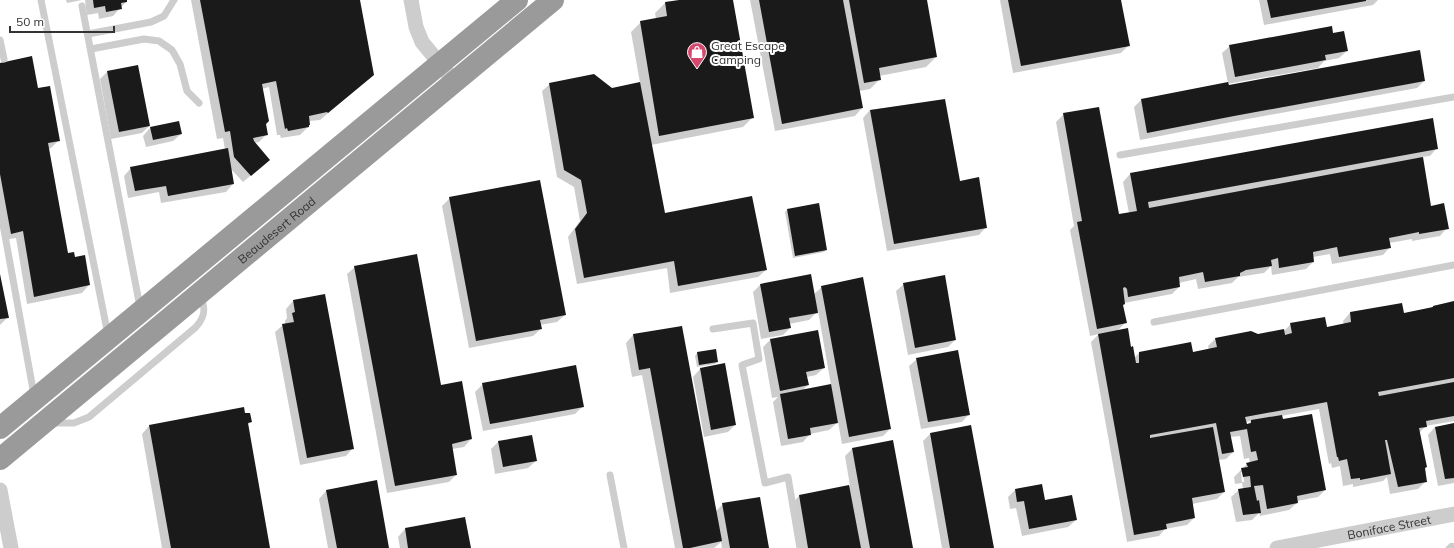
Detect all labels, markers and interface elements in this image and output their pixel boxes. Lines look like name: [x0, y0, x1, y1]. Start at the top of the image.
scale bar: [10, 8, 114, 34]
text: 50 m: [16, 14, 44, 29]
place label: Great Escape Camping: [711, 38, 785, 67]
shop icon: Great Escape Camping: [686, 41, 708, 69]
street label: Beaudesert Road: [234, 193, 318, 266]
street label: Boniface Street: [1346, 511, 1432, 542]

